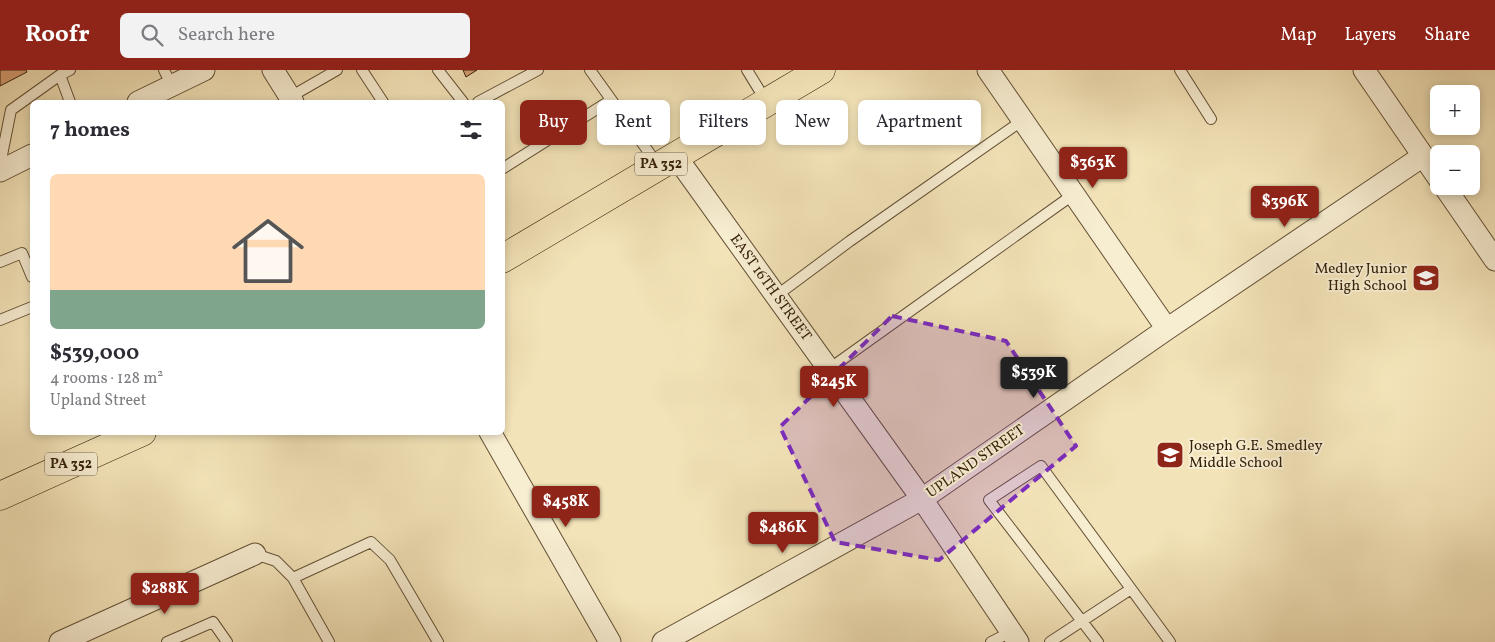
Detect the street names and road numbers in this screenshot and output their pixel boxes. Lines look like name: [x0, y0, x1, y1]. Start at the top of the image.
road number: PA 352: [635, 152, 687, 176]
street label: EAST 16TH STREET: [724, 230, 816, 346]
street label: UPLAND STREET: [923, 420, 1030, 504]
road number: PA 352: [45, 452, 97, 476]

